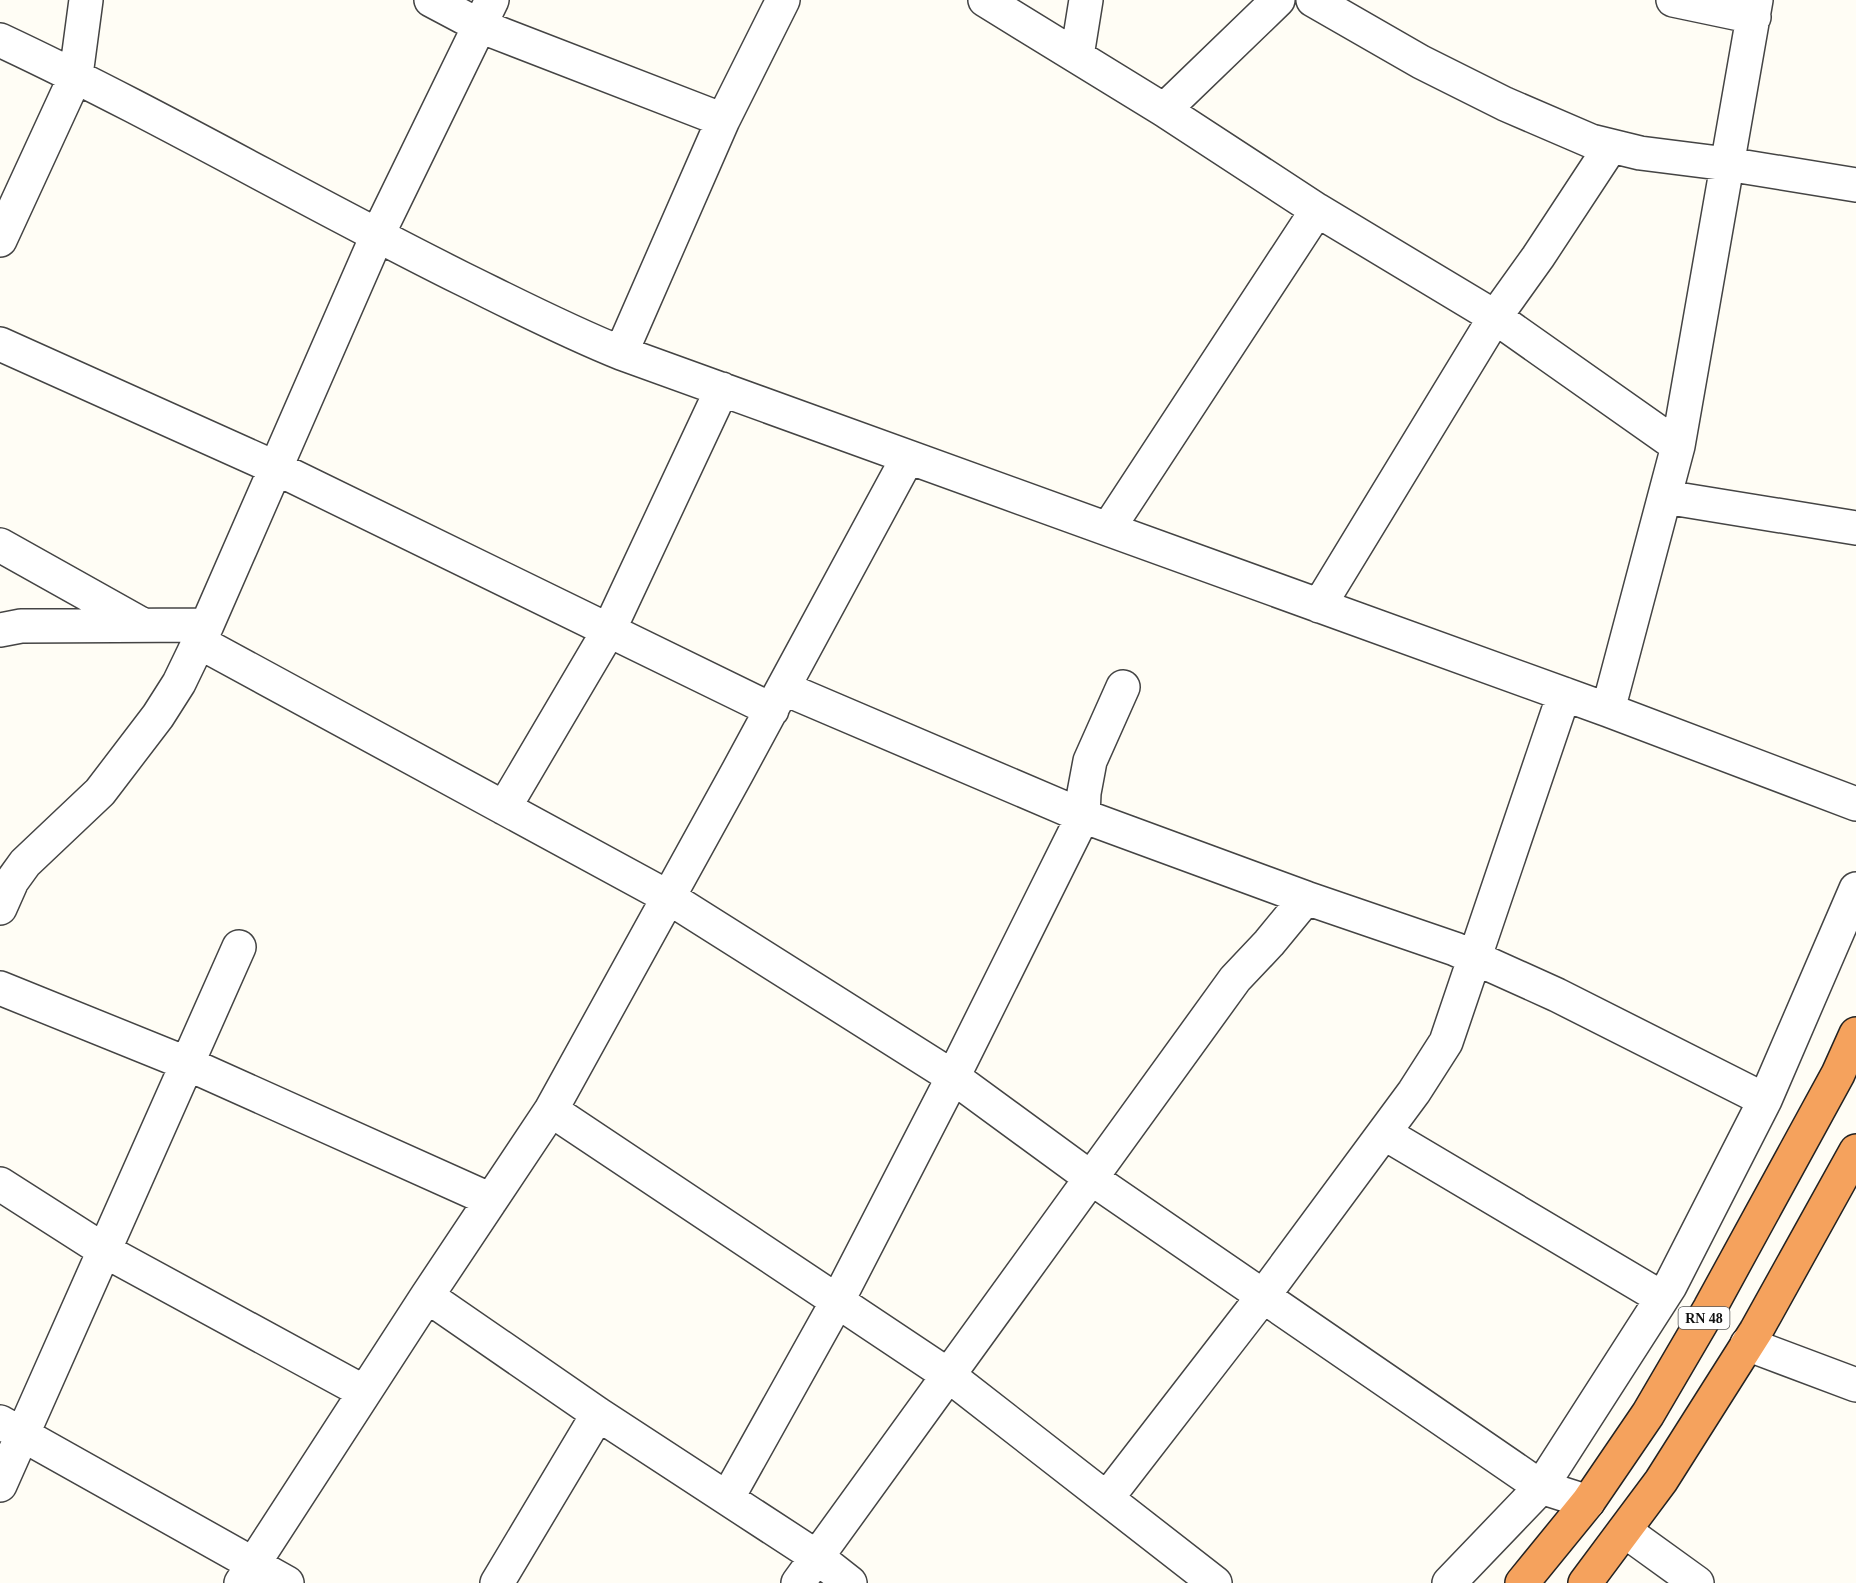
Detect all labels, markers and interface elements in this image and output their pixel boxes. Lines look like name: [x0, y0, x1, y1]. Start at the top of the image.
road number: RN 48: [1678, 1307, 1730, 1329]

